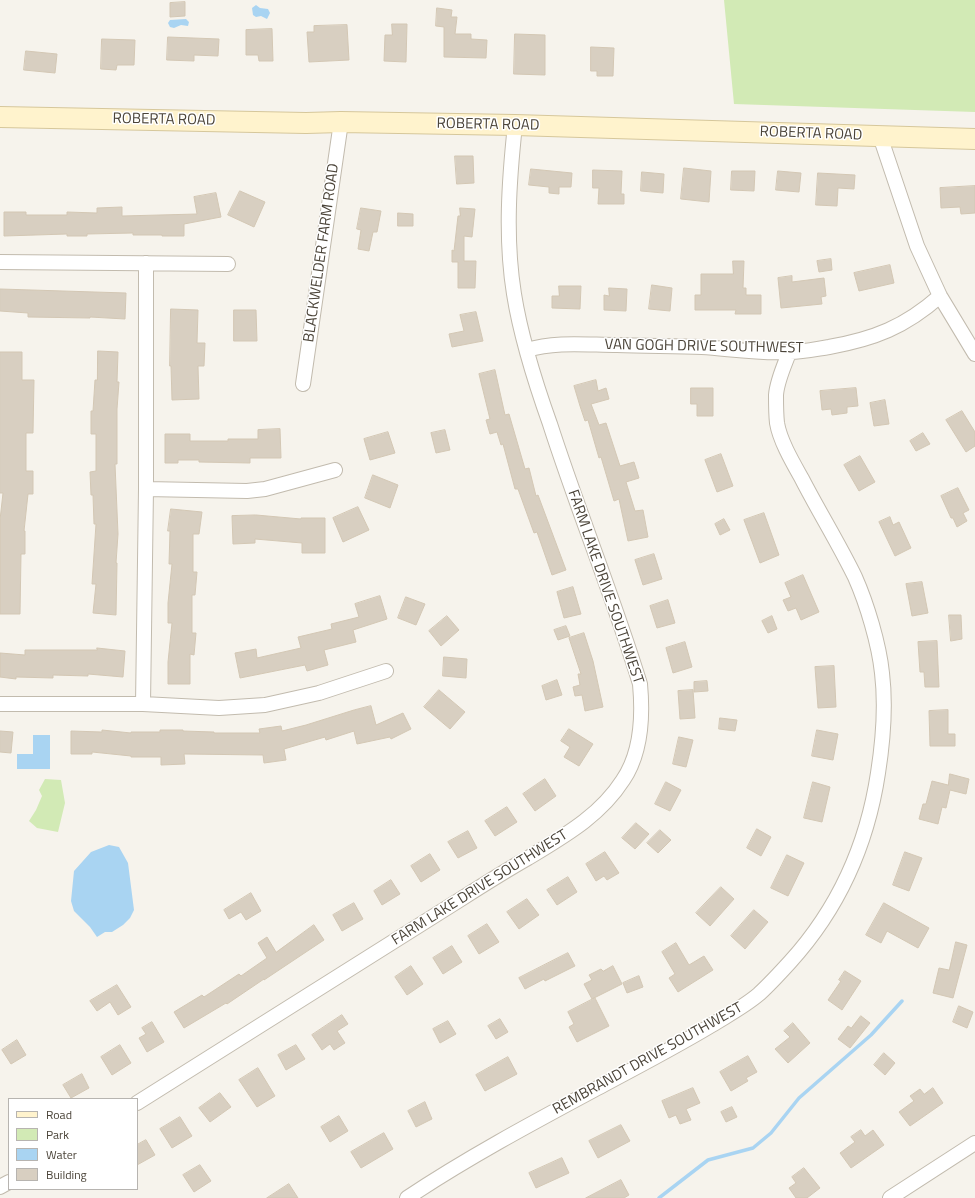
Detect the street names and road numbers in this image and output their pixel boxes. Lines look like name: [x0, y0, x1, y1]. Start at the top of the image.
street label: ROBERTA ROAD: [112, 110, 216, 130]
street label: ROBERTA ROAD: [436, 115, 540, 135]
street label: ROBERTA ROAD: [759, 123, 863, 145]
street label: BLACKWELDER FARM ROAD: [301, 163, 343, 343]
street label: VAN GOGH DRIVE SOUTHWEST: [605, 336, 803, 358]
street label: FARM LAKE DRIVE SOUTHWEST: [563, 488, 647, 686]
street label: FARM LAKE DRIVE SOUTHWEST: [389, 826, 571, 950]
street label: REMBRANDT DRIVE SOUTHWEST: [550, 999, 746, 1119]

